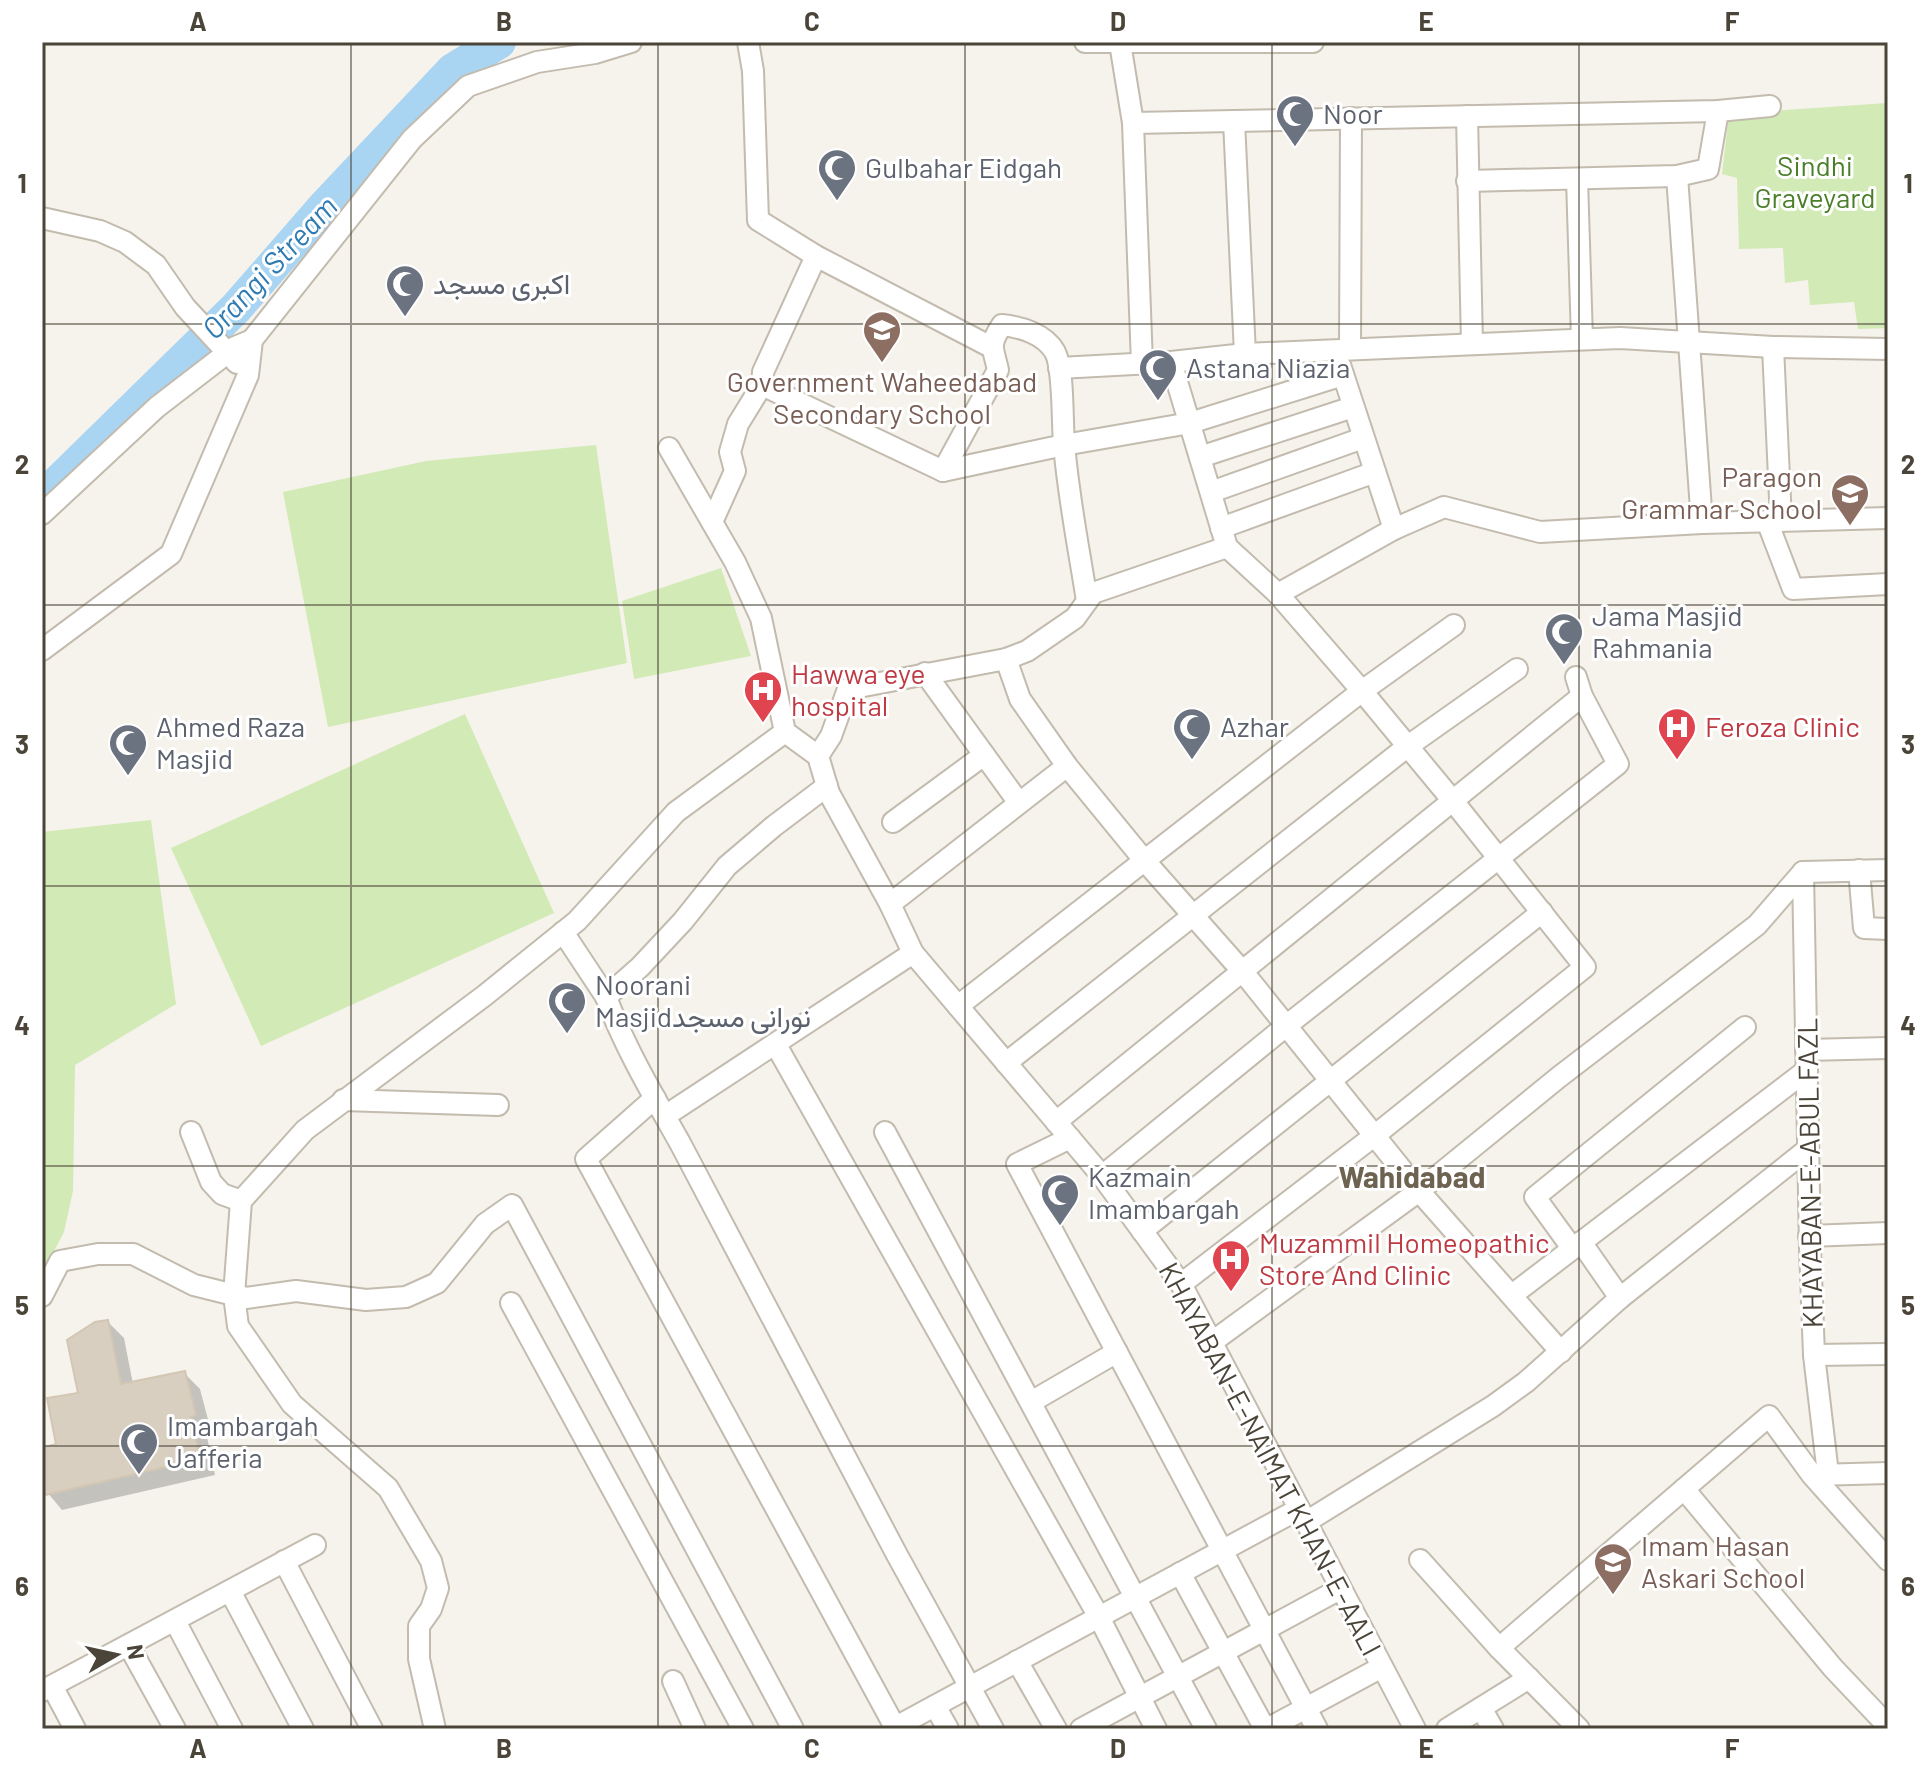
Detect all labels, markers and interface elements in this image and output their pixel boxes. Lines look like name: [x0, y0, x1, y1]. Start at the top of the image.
text: A: [189, 5, 207, 36]
text: B: [496, 5, 512, 36]
text: C: [804, 5, 820, 36]
text: D: [1110, 5, 1126, 36]
text: E: [1418, 5, 1434, 36]
text: F: [1725, 5, 1740, 36]
mosque icon: Noor: [1274, 93, 1316, 148]
place label: Noor: [1323, 96, 1383, 130]
mosque icon: Gulbahar Eidgah: [816, 147, 858, 202]
park label: Sindhi Graveyard: [1754, 148, 1876, 214]
place label: Gulbahar Eidgah: [865, 150, 1062, 184]
text: 1: [17, 167, 27, 198]
text: 1: [1903, 167, 1913, 198]
water label: Orangi Stream: [193, 188, 344, 346]
mosque icon: اکبری مسجد: [384, 263, 426, 318]
place label: اکبری مسجد: [433, 266, 570, 302]
school or university icon: Government Waheedabad Secondary School: [861, 309, 903, 364]
mosque icon: Astana Niazia: [1137, 347, 1179, 402]
place label: Astana Niazia: [1186, 350, 1350, 384]
place label: Government Waheedabad Secondary School: [727, 364, 1037, 430]
text: 2: [15, 448, 29, 479]
text: 2: [1901, 448, 1915, 479]
place label: Paragon Grammar School: [1621, 459, 1822, 525]
school or university icon: Paragon Grammar School: [1829, 472, 1871, 527]
place label: Jama Masjid Rahmania: [1592, 598, 1743, 664]
mosque icon: Jama Masjid Rahmania: [1543, 611, 1585, 666]
place label: Hawwa eye hospital: [791, 656, 925, 722]
hospital icon: Hawwa eye hospital: [742, 669, 784, 724]
mosque icon: Azhar: [1171, 706, 1213, 761]
hospital icon: Feroza Clinic: [1656, 706, 1698, 761]
place label: Ahmed Raza Masjid: [156, 709, 305, 775]
place label: Azhar: [1220, 709, 1289, 743]
place label: Feroza Clinic: [1705, 709, 1860, 743]
mosque icon: Ahmed Raza Masjid: [107, 722, 149, 777]
text: 3: [15, 728, 29, 759]
text: 3: [1901, 728, 1915, 759]
place label: Noorani Masjidنورانی مسجد: [595, 967, 811, 1035]
mosque icon: Noorani Masjidنورانی مسجد: [546, 980, 588, 1035]
text: 4: [14, 1009, 30, 1040]
text: 4: [1900, 1009, 1916, 1040]
street label: KHAYABAN-E-ABUL FAZL: [1789, 1017, 1829, 1329]
district label: Wahidabad: [1338, 1158, 1486, 1194]
place label: Kazmain Imambargah: [1088, 1159, 1240, 1225]
mosque icon: Kazmain Imambargah: [1039, 1172, 1081, 1227]
place label: Muzammil Homeopathic Store And Clinic: [1259, 1225, 1550, 1291]
hospital icon: Muzammil Homeopathic Store And Clinic: [1210, 1238, 1252, 1293]
street label: KHAYABAN-E-NAIMAT KHAN-E-AALI: [1152, 1256, 1389, 1661]
text: 5: [15, 1289, 29, 1320]
text: 5: [1901, 1289, 1915, 1320]
place label: Imambargah Jafferia: [167, 1408, 319, 1474]
mosque icon: Imambargah Jafferia: [118, 1421, 160, 1476]
place label: Imam Hasan Askari School: [1641, 1528, 1805, 1594]
school or university icon: Imam Hasan Askari School: [1592, 1541, 1634, 1596]
text: 6: [15, 1570, 29, 1601]
text: 6: [1901, 1570, 1915, 1601]
north arrow: [76, 1615, 156, 1695]
text: N: [123, 1642, 151, 1661]
text: A: [189, 1732, 207, 1763]
text: B: [496, 1732, 512, 1763]
text: C: [804, 1732, 820, 1763]
text: D: [1110, 1732, 1126, 1763]
text: E: [1418, 1732, 1434, 1763]
text: F: [1725, 1732, 1740, 1763]

